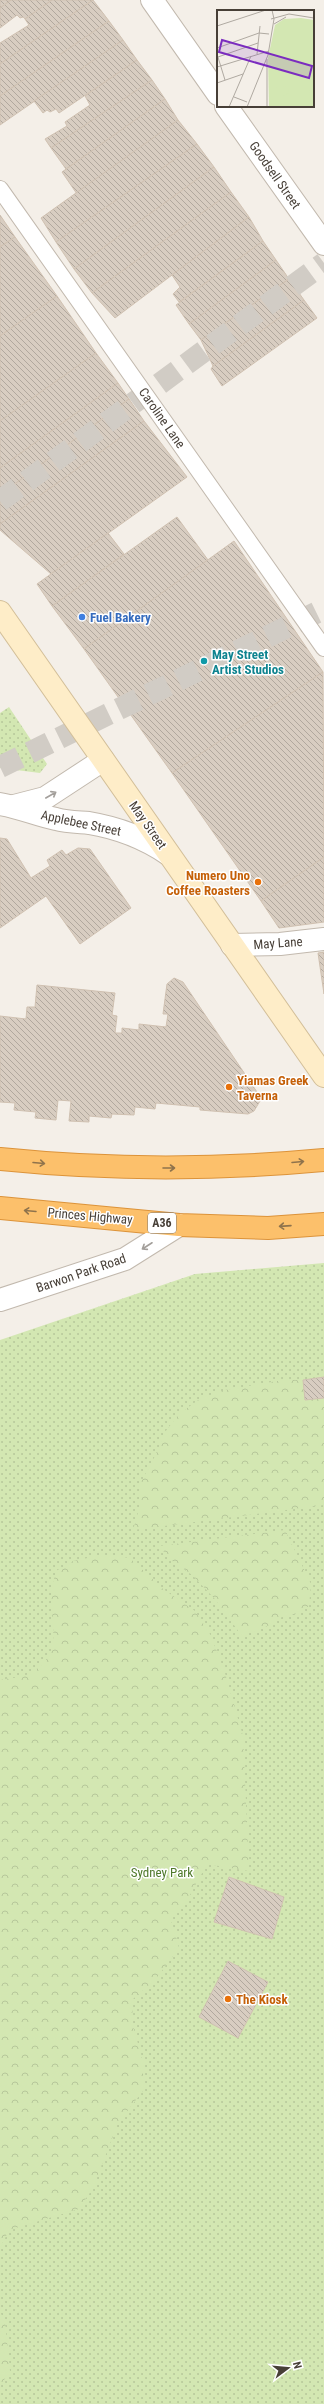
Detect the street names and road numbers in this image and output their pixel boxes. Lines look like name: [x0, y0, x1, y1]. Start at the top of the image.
street label: Goodsell Street: [246, 138, 304, 212]
street label: Caroline Lane: [136, 385, 188, 451]
street label: May Street: [126, 798, 170, 852]
street label: Applebee Street: [40, 807, 123, 839]
street label: May Lane: [253, 934, 303, 952]
street label: Princes Highway: [47, 1205, 134, 1227]
road number: A36: [148, 1213, 176, 1233]
street label: Barwon Park Road: [34, 1251, 128, 1295]

